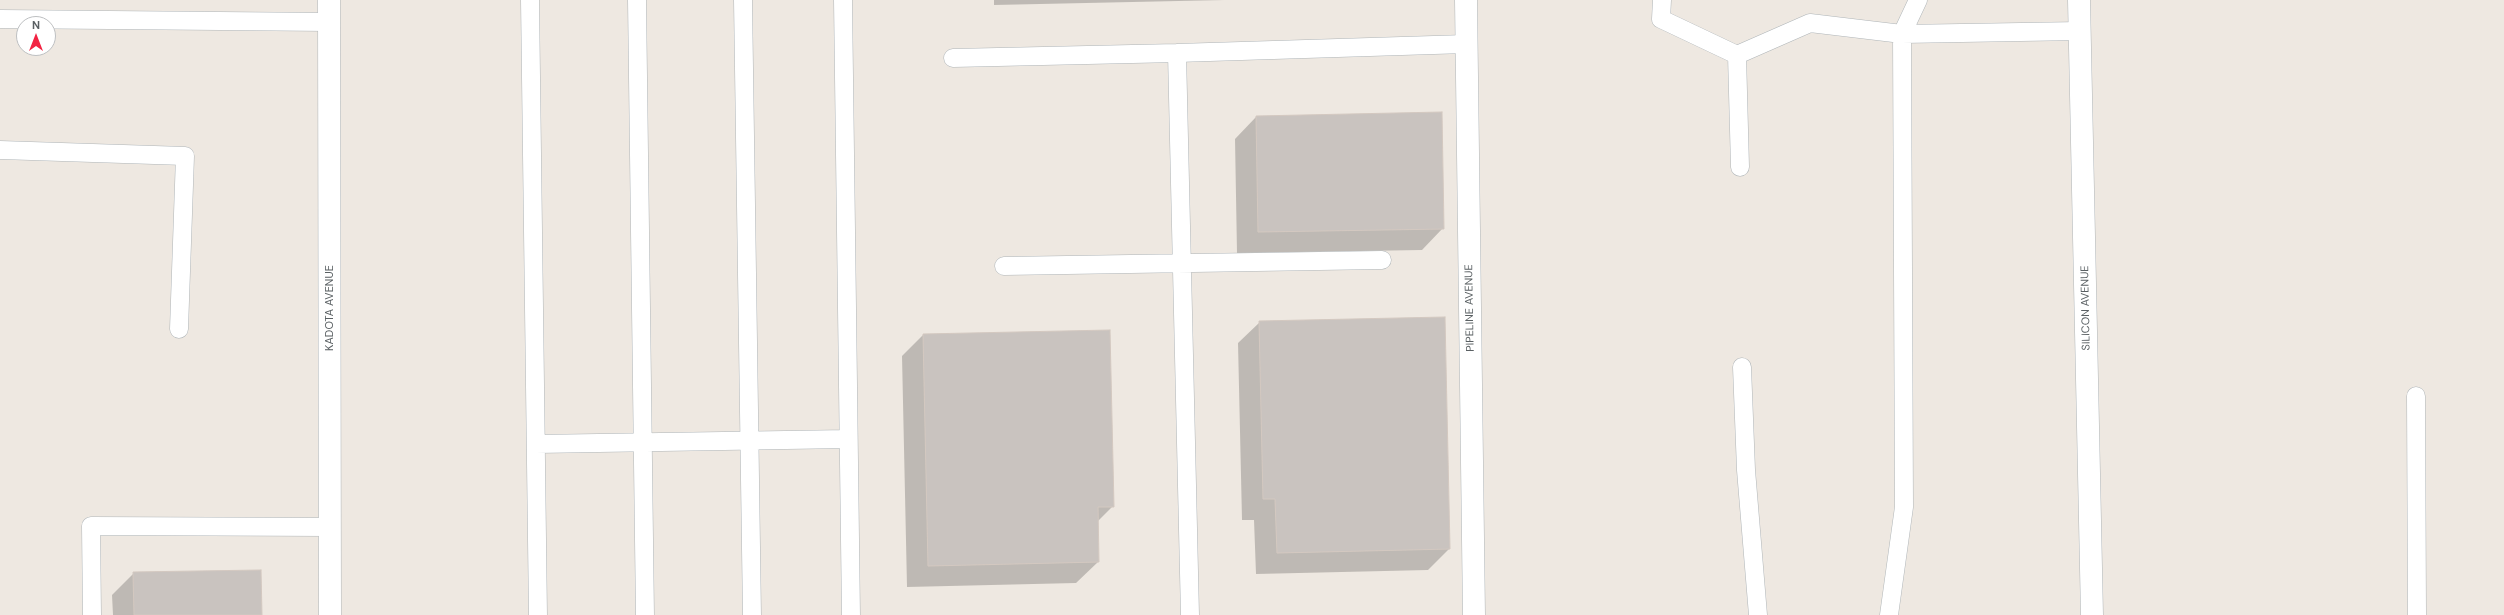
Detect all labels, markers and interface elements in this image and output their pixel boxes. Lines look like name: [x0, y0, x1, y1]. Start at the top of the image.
north arrow: [16, 16, 56, 56]
text: N: [32, 18, 40, 32]
street label: PIPELINE AVENUE: [1463, 264, 1477, 352]
street label: KADOTA AVENUE: [323, 265, 337, 351]
street label: SILICON AVENUE: [2079, 265, 2093, 351]

